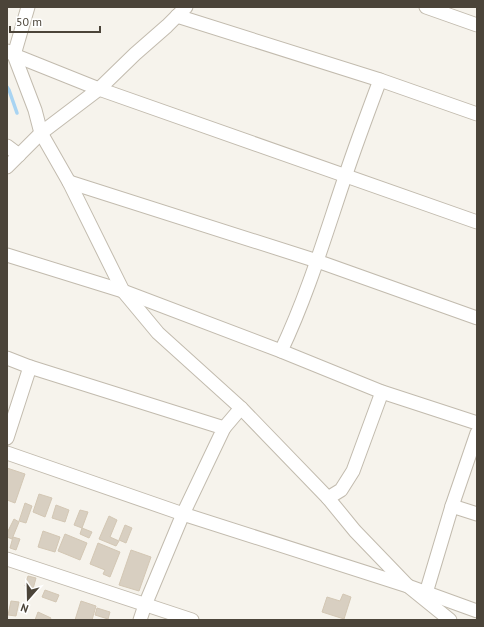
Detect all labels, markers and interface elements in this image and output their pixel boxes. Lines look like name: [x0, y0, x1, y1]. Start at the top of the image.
scale bar: [10, 8, 100, 34]
text: 50 m: [16, 14, 42, 29]
north arrow: [8, 579, 48, 619]
text: N: [19, 601, 30, 616]

